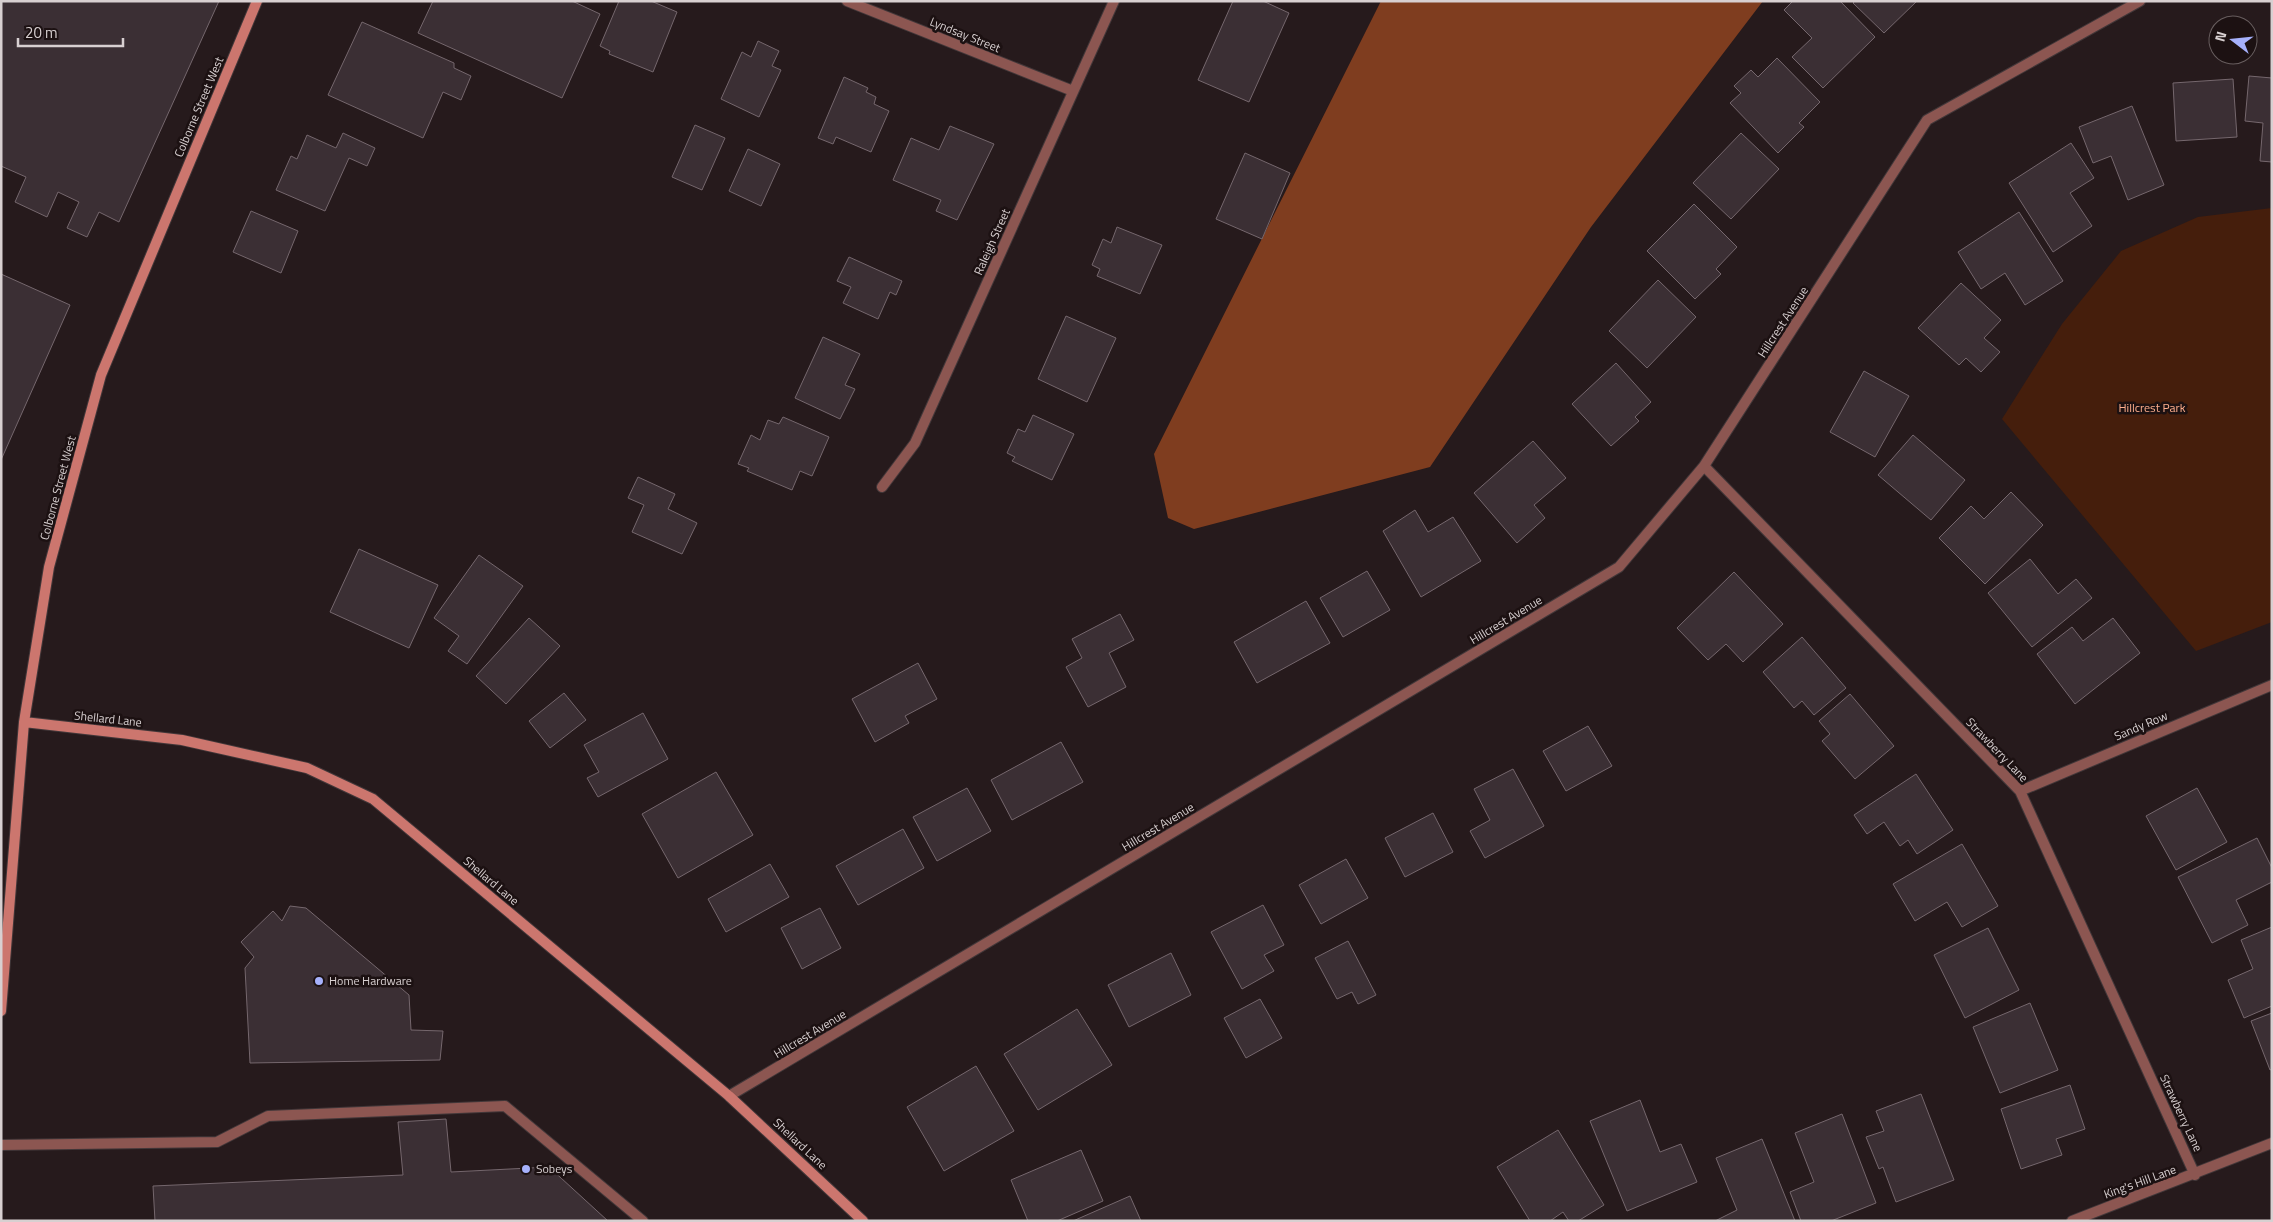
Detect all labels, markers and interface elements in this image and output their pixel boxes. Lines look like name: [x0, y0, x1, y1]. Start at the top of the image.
street label: Lyndsay Street: [927, 12, 1004, 58]
scale bar: [18, 15, 122, 47]
north arrow: [2208, 15, 2258, 65]
text: 20 m: [25, 21, 58, 44]
text: N: [2209, 29, 2231, 44]
street label: Colborne Street West: [169, 53, 229, 160]
street label: Raleigh Street: [968, 205, 1015, 278]
street label: Hillcrest Avenue: [1752, 282, 1813, 361]
park label: Hillcrest Park: [2119, 398, 2186, 417]
street label: Colborne Street West: [34, 433, 81, 542]
street label: Hillcrest Avenue: [1466, 590, 1546, 649]
street label: Shellard Lane: [73, 706, 143, 731]
street label: Sandy Row: [2111, 706, 2170, 745]
street label: Strawberry Lane: [1962, 713, 2033, 786]
street label: Hillcrest Avenue: [1118, 797, 1198, 856]
street label: Shellard Lane: [459, 852, 523, 910]
place label: Home Hardware: [329, 971, 412, 990]
marker: Home Hardware: [313, 975, 325, 987]
street label: Hillcrest Avenue: [770, 1004, 850, 1063]
street label: Strawberry Lane: [2155, 1071, 2208, 1155]
street label: Shellard Lane: [769, 1114, 832, 1174]
place label: Sobeys: [536, 1159, 573, 1178]
street label: King's Hill Lane: [2101, 1160, 2179, 1203]
marker: Sobeys: [520, 1163, 532, 1175]

